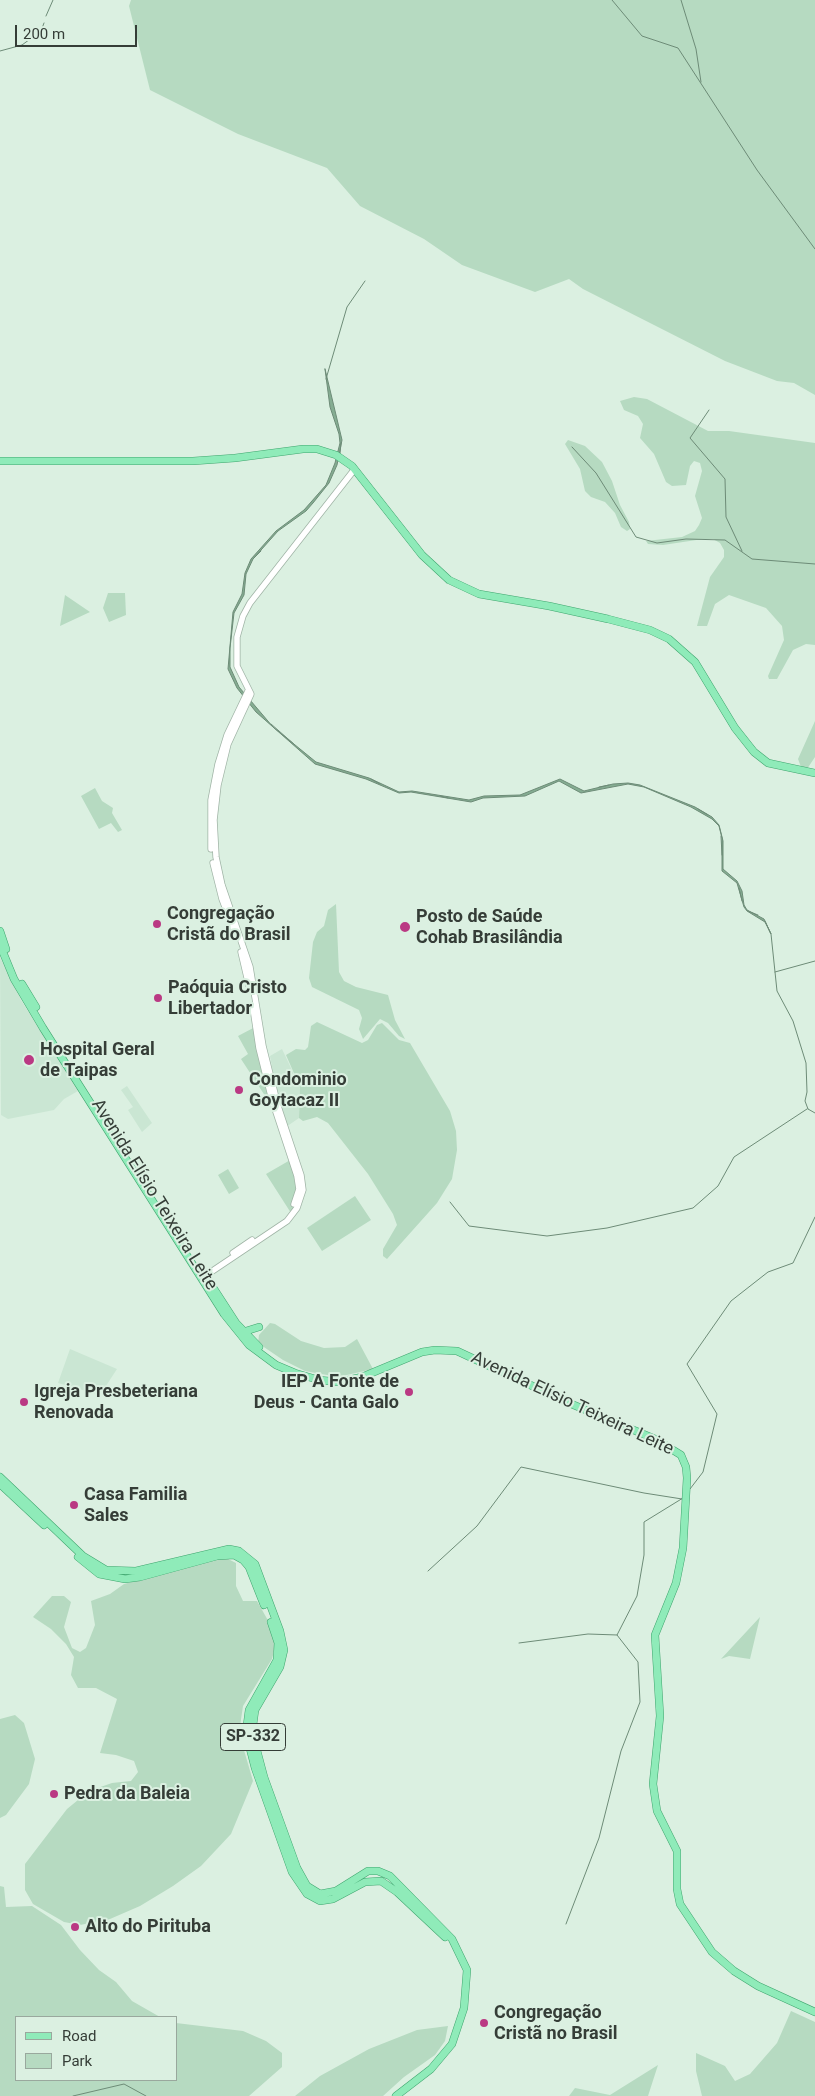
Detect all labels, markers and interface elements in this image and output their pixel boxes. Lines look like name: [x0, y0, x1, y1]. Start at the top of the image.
scale bar: [18, 15, 140, 47]
text: 200 m: [23, 25, 65, 43]
place label: Congregação Cristã do Brasil: [167, 903, 291, 946]
place label: Posto de Saúde Cohab Brasilândia: [416, 906, 563, 949]
marker: Congregação Cristã do Brasil: [151, 918, 163, 930]
marker: Posto de Saúde Cohab Brasilândia: [398, 920, 412, 934]
place label: Paóquia Cristo Libertador: [168, 977, 287, 1020]
marker: Paóquia Cristo Libertador: [152, 992, 164, 1004]
place label: Hospital Geral de Taipas: [40, 1039, 155, 1082]
marker: Hospital Geral de Taipas: [22, 1053, 36, 1067]
place label: Condominio Goytacaz II: [249, 1069, 347, 1112]
marker: Condominio Goytacaz II: [233, 1084, 245, 1096]
street label: Avenida Elísio Teixeira Leite: [86, 1096, 222, 1294]
street label: Avenida Elísio Teixeira Leite: [467, 1347, 677, 1461]
place label: IEP A Fonte de Deus - Canta Galo: [254, 1371, 399, 1414]
place label: Igreja Presbeteriana Renovada: [34, 1381, 198, 1424]
marker: IEP A Fonte de Deus - Canta Galo: [403, 1386, 415, 1398]
marker: Igreja Presbeteriana Renovada: [18, 1396, 30, 1408]
place label: Casa Familia Sales: [84, 1484, 187, 1526]
marker: Casa Familia Sales: [68, 1499, 80, 1511]
road number: SP-332: [220, 1724, 286, 1750]
place label: Pedra da Baleia: [64, 1783, 190, 1805]
marker: Pedra da Baleia: [48, 1788, 60, 1800]
place label: Alto do Pirituba: [85, 1916, 211, 1938]
marker: Alto do Pirituba: [69, 1921, 81, 1933]
place label: Congregação Cristã no Brasil: [494, 2002, 617, 2045]
legend: [15, 2016, 178, 2081]
marker: Congregação Cristã no Brasil: [478, 2017, 490, 2029]
text: Road: [62, 2027, 96, 2045]
text: Park: [62, 2052, 92, 2070]

